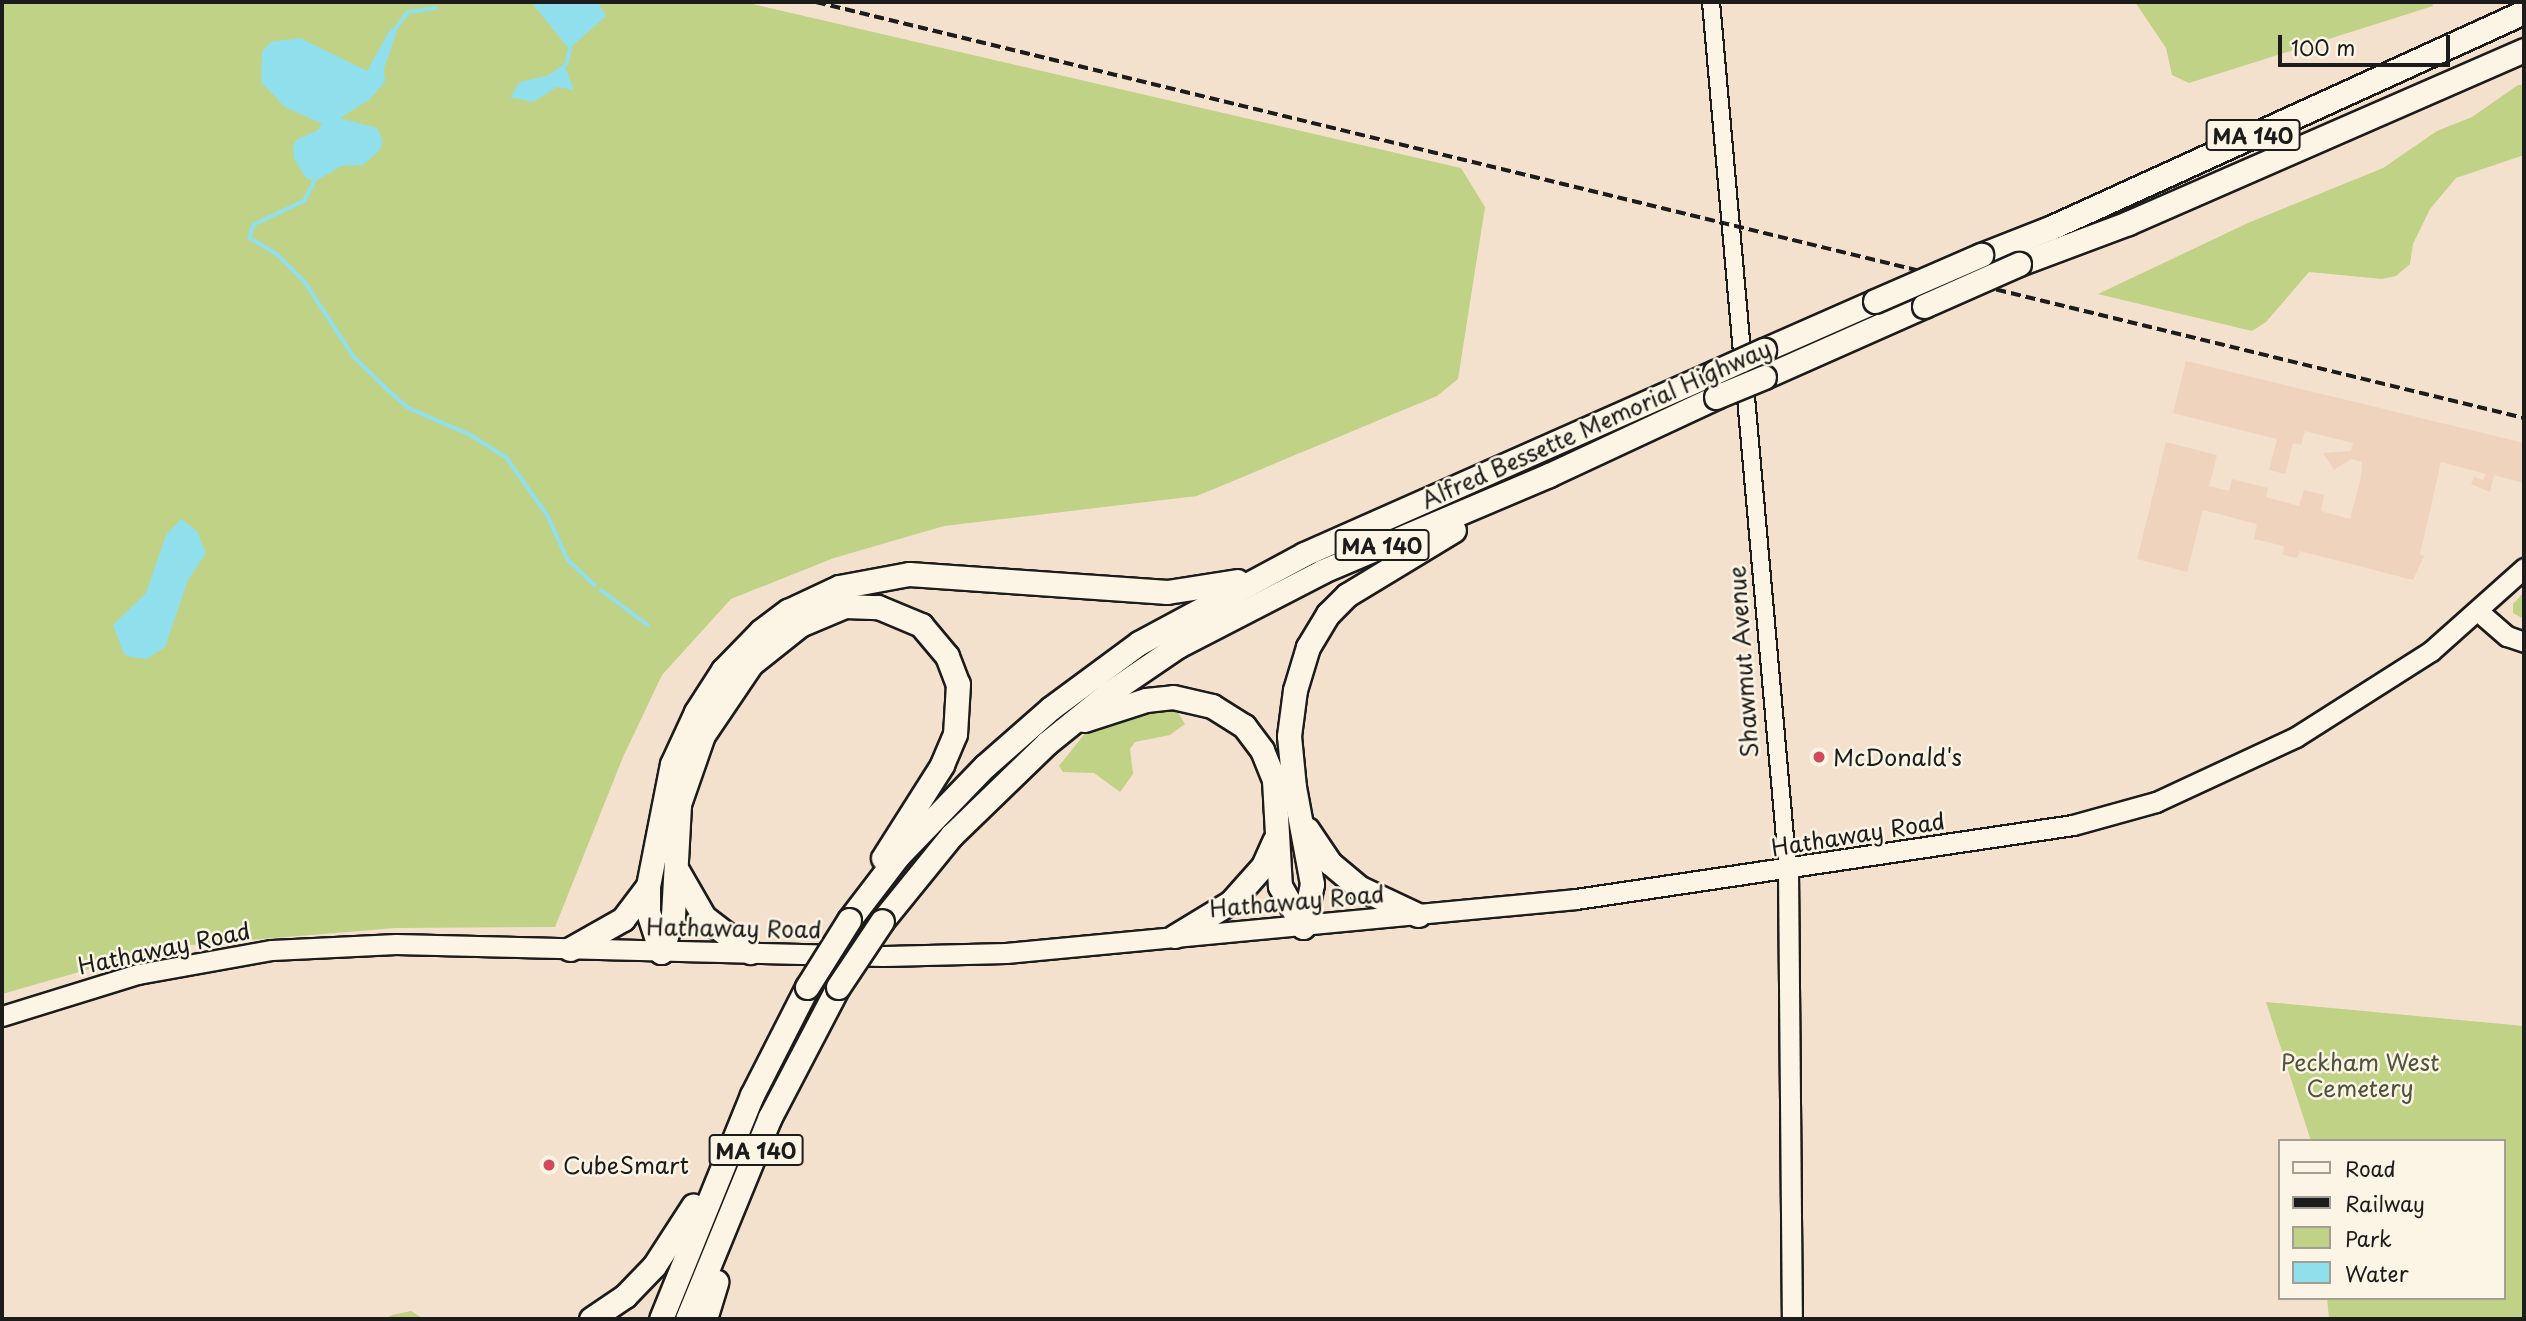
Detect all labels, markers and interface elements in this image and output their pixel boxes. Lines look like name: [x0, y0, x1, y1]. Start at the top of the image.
scale bar: [2281, 21, 2452, 65]
text: 100 m: [2291, 31, 2355, 63]
road number: MA 140: [2204, 118, 2302, 152]
street label: Alfred Bessette Memorial Highway: [1415, 333, 1777, 515]
road number: MA 140: [1333, 528, 1431, 562]
street label: Shawmut Avenue: [1723, 565, 1763, 759]
place label: McDonald's: [1833, 743, 1962, 771]
marker: McDonald's: [1811, 749, 1827, 765]
street label: Hathaway Road: [1769, 807, 1947, 861]
street label: Hathaway Road: [1208, 880, 1386, 922]
street label: Hathaway Road: [646, 913, 822, 943]
street label: Hathaway Road: [75, 916, 253, 980]
park label: Peckham West Cemetery: [2280, 1048, 2440, 1102]
road number: MA 140: [707, 1132, 805, 1168]
legend: [2278, 1139, 2505, 1300]
place label: CubeSmart: [563, 1151, 689, 1179]
text: Road: [2345, 1152, 2396, 1184]
marker: CubeSmart: [541, 1157, 557, 1173]
text: Railway: [2345, 1187, 2425, 1219]
text: Park: [2345, 1222, 2392, 1254]
text: Water: [2345, 1257, 2408, 1289]

